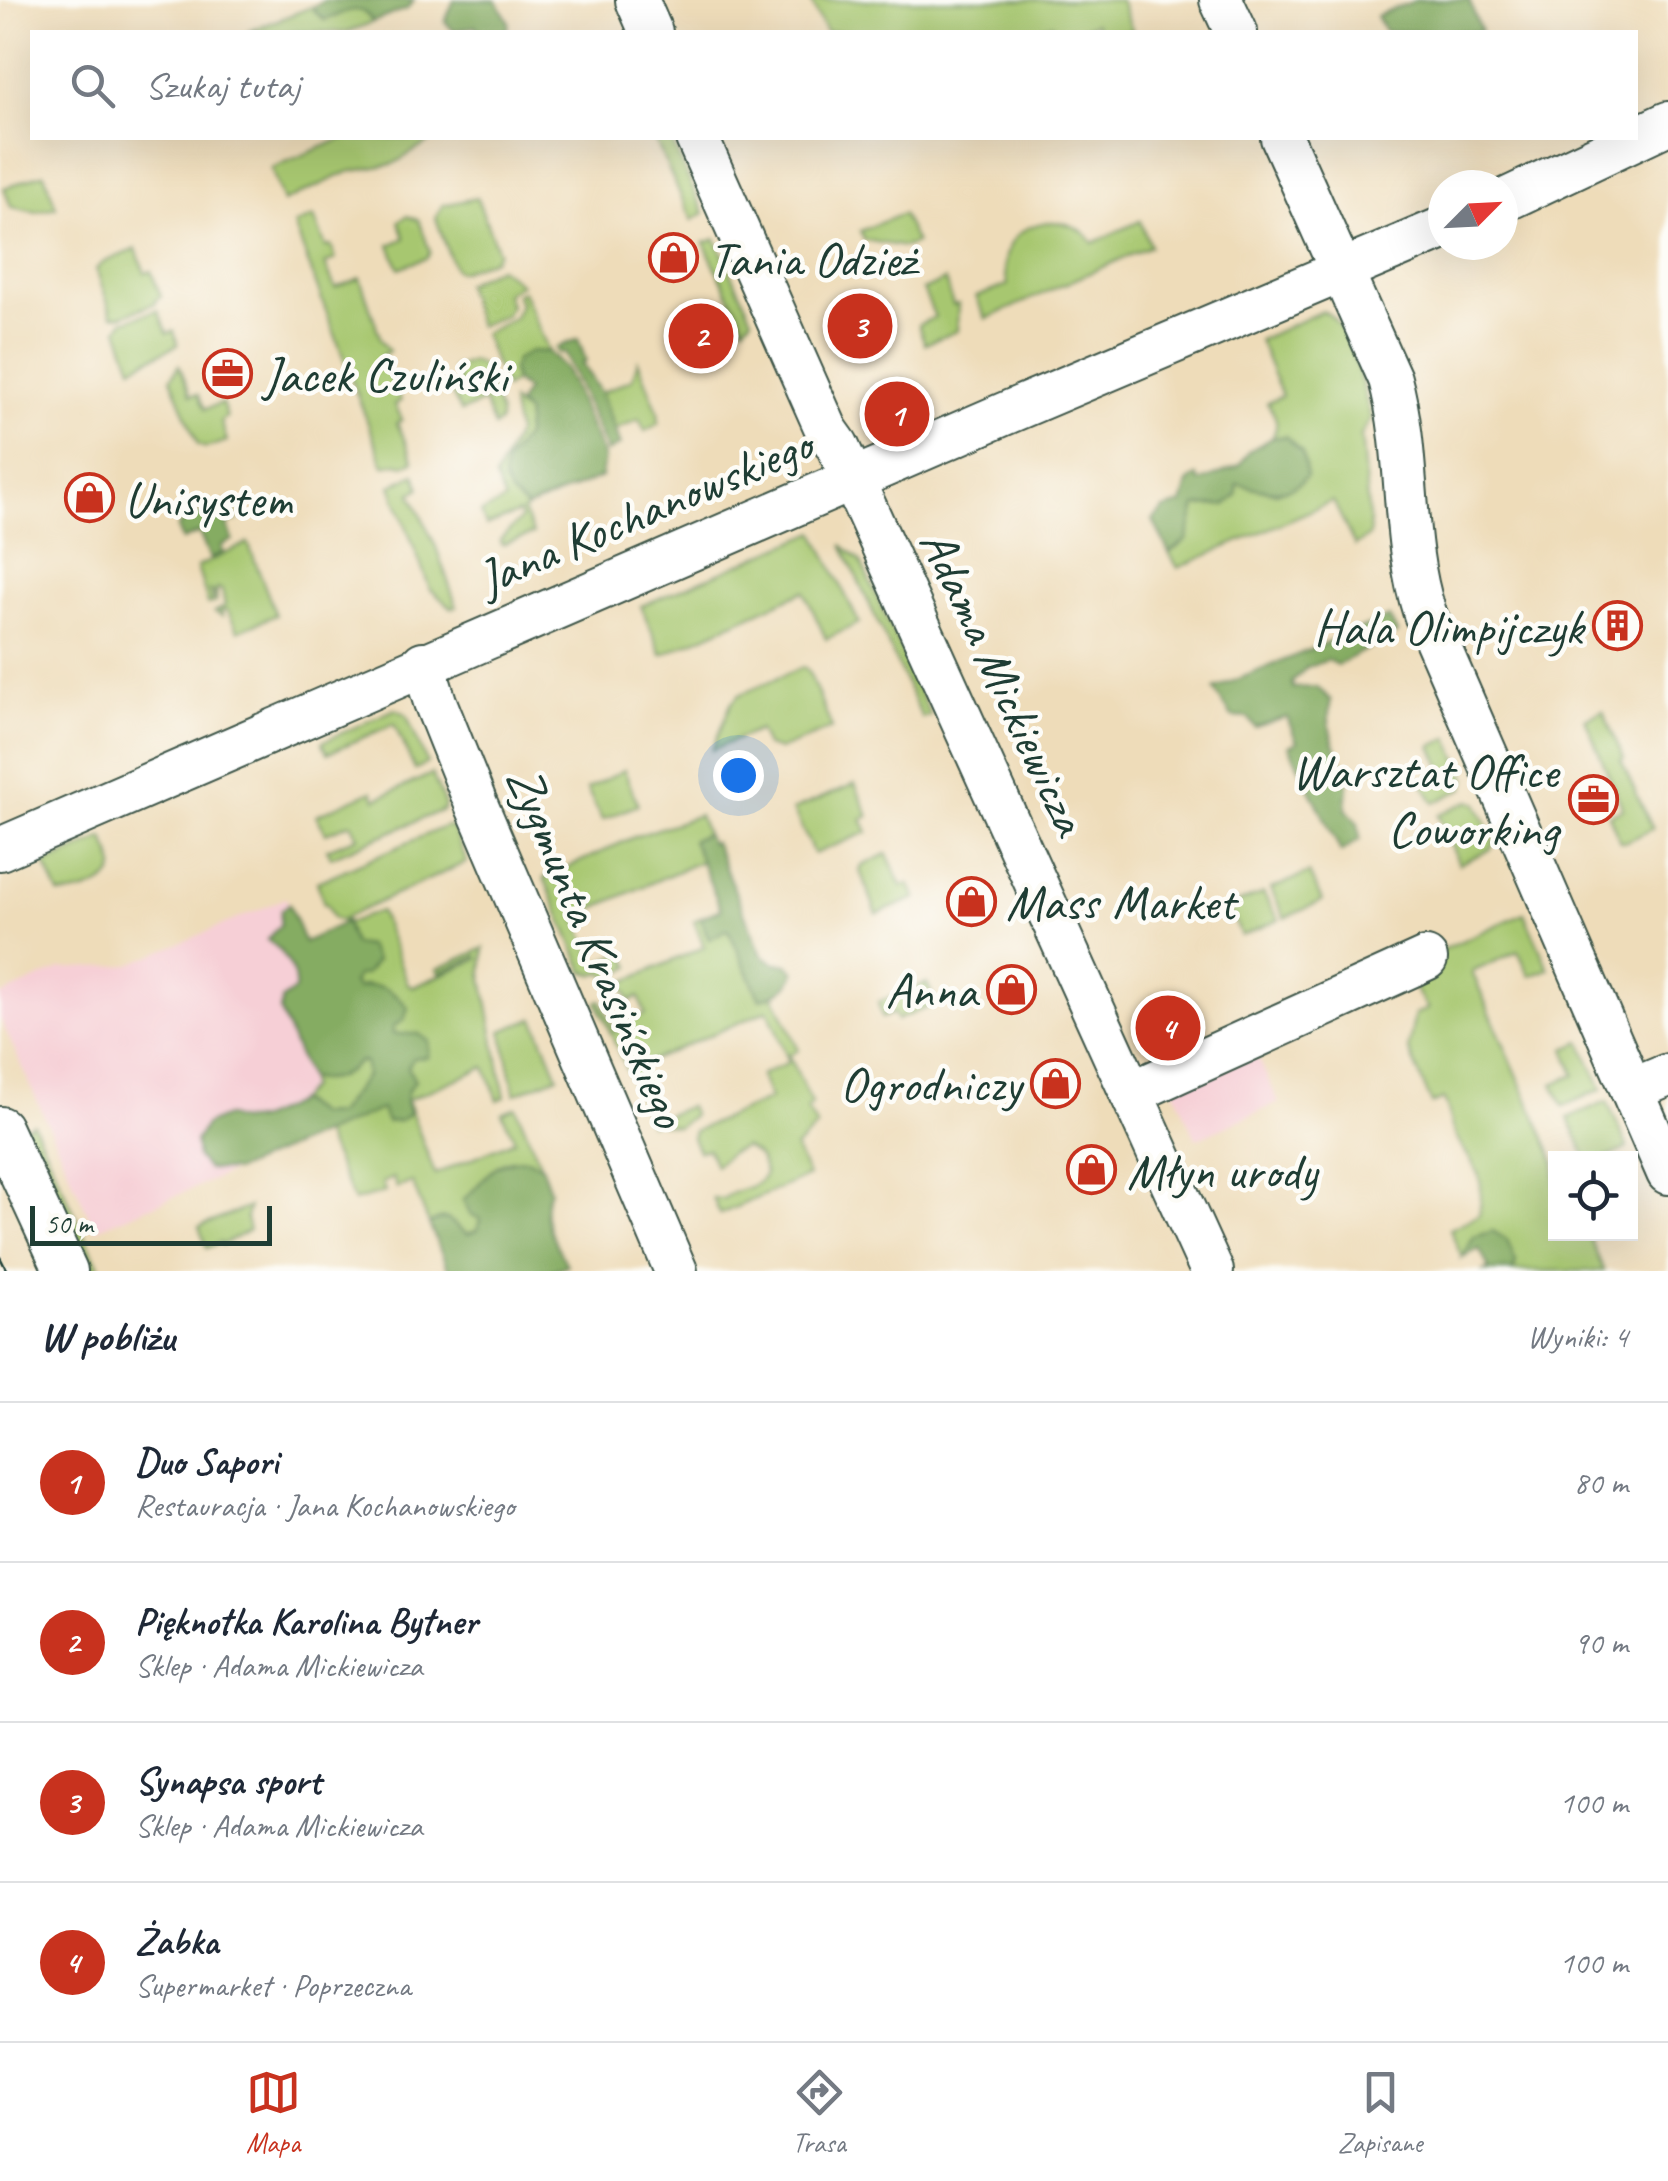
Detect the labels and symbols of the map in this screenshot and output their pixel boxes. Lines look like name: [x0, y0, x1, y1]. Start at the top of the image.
north arrow: [1428, 170, 1518, 260]
place label: Tania Odzież: [709, 228, 920, 291]
shop icon: Tania Odzież: [648, 232, 700, 284]
pin: 3: [828, 288, 892, 364]
pin: 2: [668, 298, 734, 374]
place label: Jacek Czuliński: [261, 344, 513, 407]
office icon: Jacek Czuliński: [202, 348, 254, 400]
pin: 1: [864, 376, 930, 452]
street label: Jana Kochanowskiego: [466, 411, 826, 611]
place label: Unisystem: [124, 468, 294, 531]
shop icon: Unisystem: [63, 472, 115, 524]
street label: Adama Mickiewicza: [906, 519, 1103, 847]
place label: Hala Olimpijczyk: [1314, 596, 1587, 659]
building icon: Hala Olimpijczyk: [1592, 600, 1644, 652]
place label: Warsztat Office Coworking: [1292, 740, 1562, 861]
your location: [713, 750, 764, 801]
street label: Zygmunta Krasińskiego: [492, 757, 702, 1139]
office icon: Warsztat Office Coworking: [1567, 773, 1619, 825]
place label: Mass Market: [1006, 871, 1240, 934]
shop icon: Mass Market: [945, 875, 997, 927]
place label: Anna: [886, 959, 980, 1022]
shop icon: Anna: [986, 963, 1038, 1015]
pin: 4: [1136, 990, 1200, 1066]
place label: Ogrodniczy: [840, 1053, 1025, 1116]
shop icon: Ogrodniczy: [1030, 1057, 1082, 1109]
place label: Młyn urody: [1127, 1140, 1320, 1203]
shop icon: Młyn urody: [1066, 1144, 1118, 1196]
scale bar: [30, 1201, 272, 1246]

